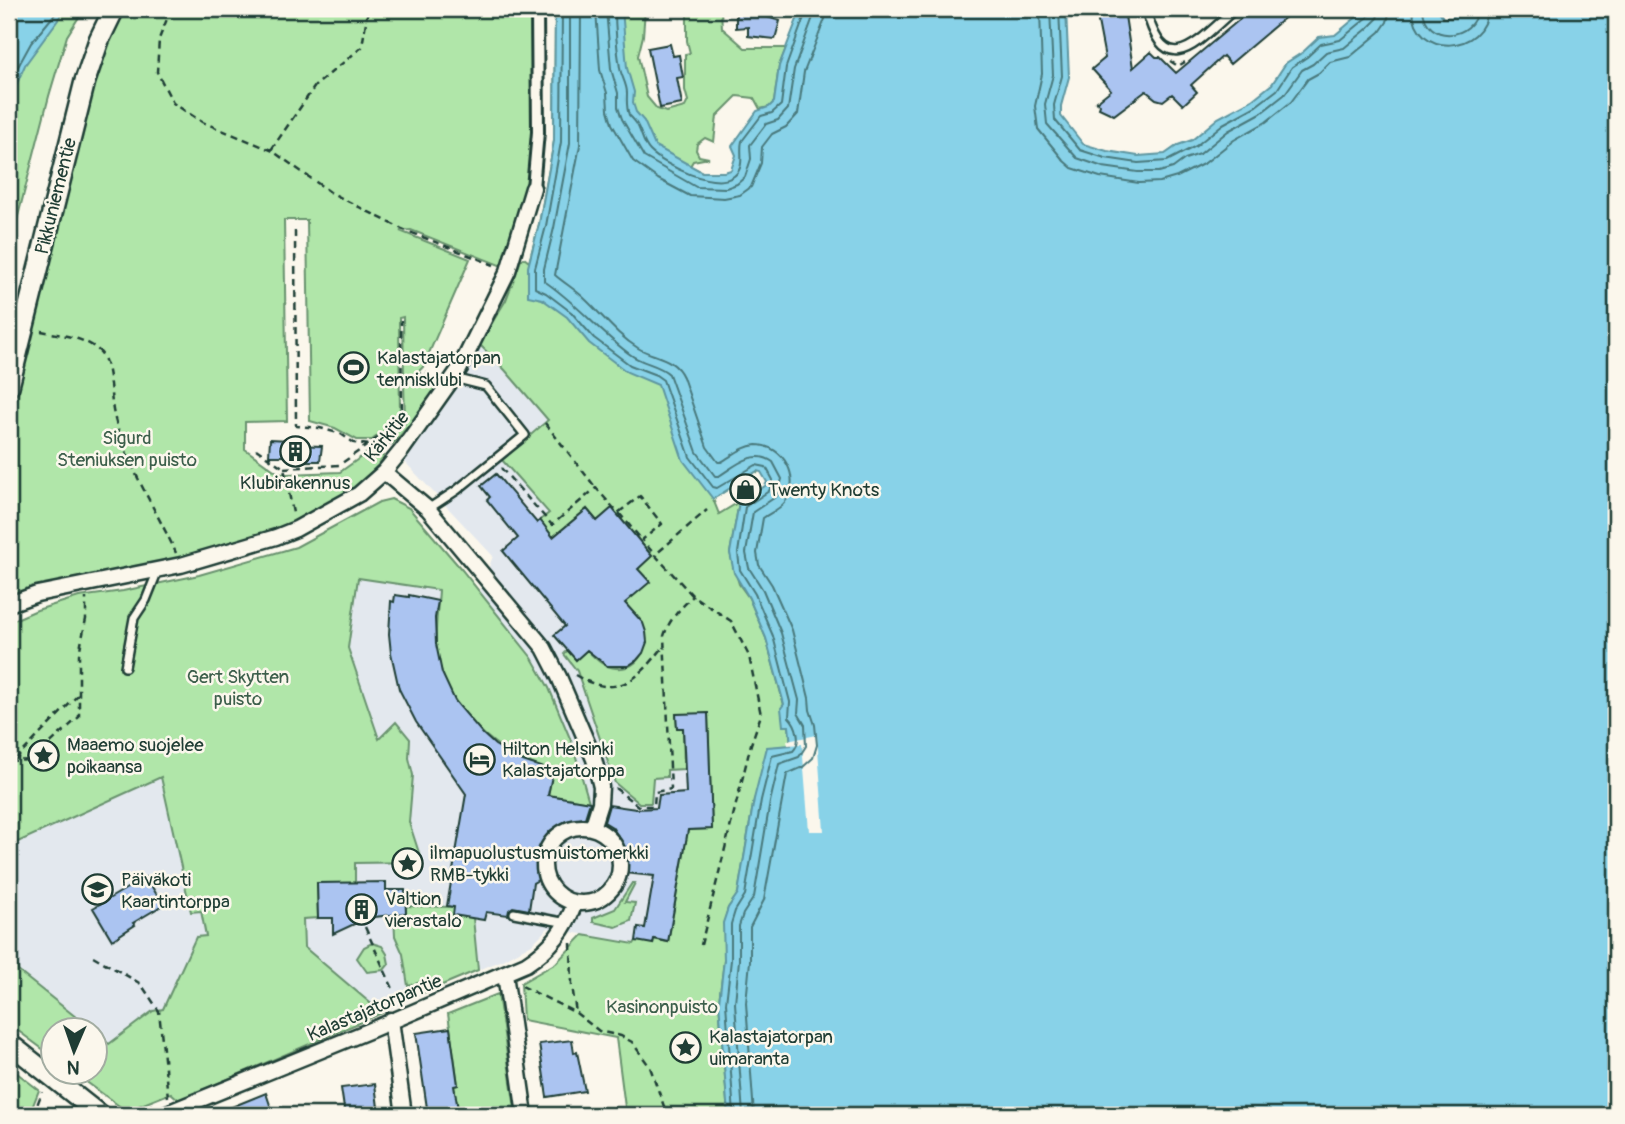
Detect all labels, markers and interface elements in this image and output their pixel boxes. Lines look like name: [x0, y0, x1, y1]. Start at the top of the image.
street label: Pikkuniementie: [30, 135, 82, 257]
place label: Kalastajatorpan tennisklubi: [376, 346, 501, 392]
sports icon: Kalastajatorpan tennisklubi: [337, 351, 371, 385]
street label: Kärkitie: [359, 406, 415, 467]
park label: Sigurd Steniuksen puisto: [57, 426, 197, 472]
building icon: Klubirakennus: [278, 434, 312, 468]
place label: Klubirakennus: [240, 471, 351, 495]
shop icon: Twenty Knots: [728, 472, 762, 506]
place label: Twenty Knots: [768, 478, 880, 502]
park label: Gert Skytten puisto: [187, 665, 289, 711]
place label: Maaemo suojelee poikaansa: [67, 733, 204, 779]
place label: Hilton Helsinki Kalastajatorppa: [502, 737, 625, 783]
place icon: Maaemo suojelee poikaansa: [27, 738, 61, 772]
hotel icon: Hilton Helsinki Kalastajatorppa: [462, 742, 496, 776]
place label: ilmapuolustusmuistomerkki RMB-tykki: [430, 841, 648, 887]
place icon: ilmapuolustusmuistomerkki RMB-tykki: [390, 846, 424, 880]
place label: Päiväkoti Kaartintorppa: [121, 868, 230, 914]
school or university icon: Päiväkoti Kaartintorppa: [81, 873, 115, 907]
place label: Valtion vierastalo: [384, 887, 462, 933]
building icon: Valtion vierastalo: [345, 892, 379, 926]
street label: Kalastajatorpantie: [303, 968, 446, 1047]
park label: Kasinonpuisto: [606, 995, 718, 1019]
north arrow: [38, 1016, 108, 1086]
place label: Kalastajatorpan uimaranta: [709, 1025, 833, 1071]
place icon: Kalastajatorpan uimaranta: [669, 1030, 703, 1064]
text: N: [66, 1055, 80, 1079]

